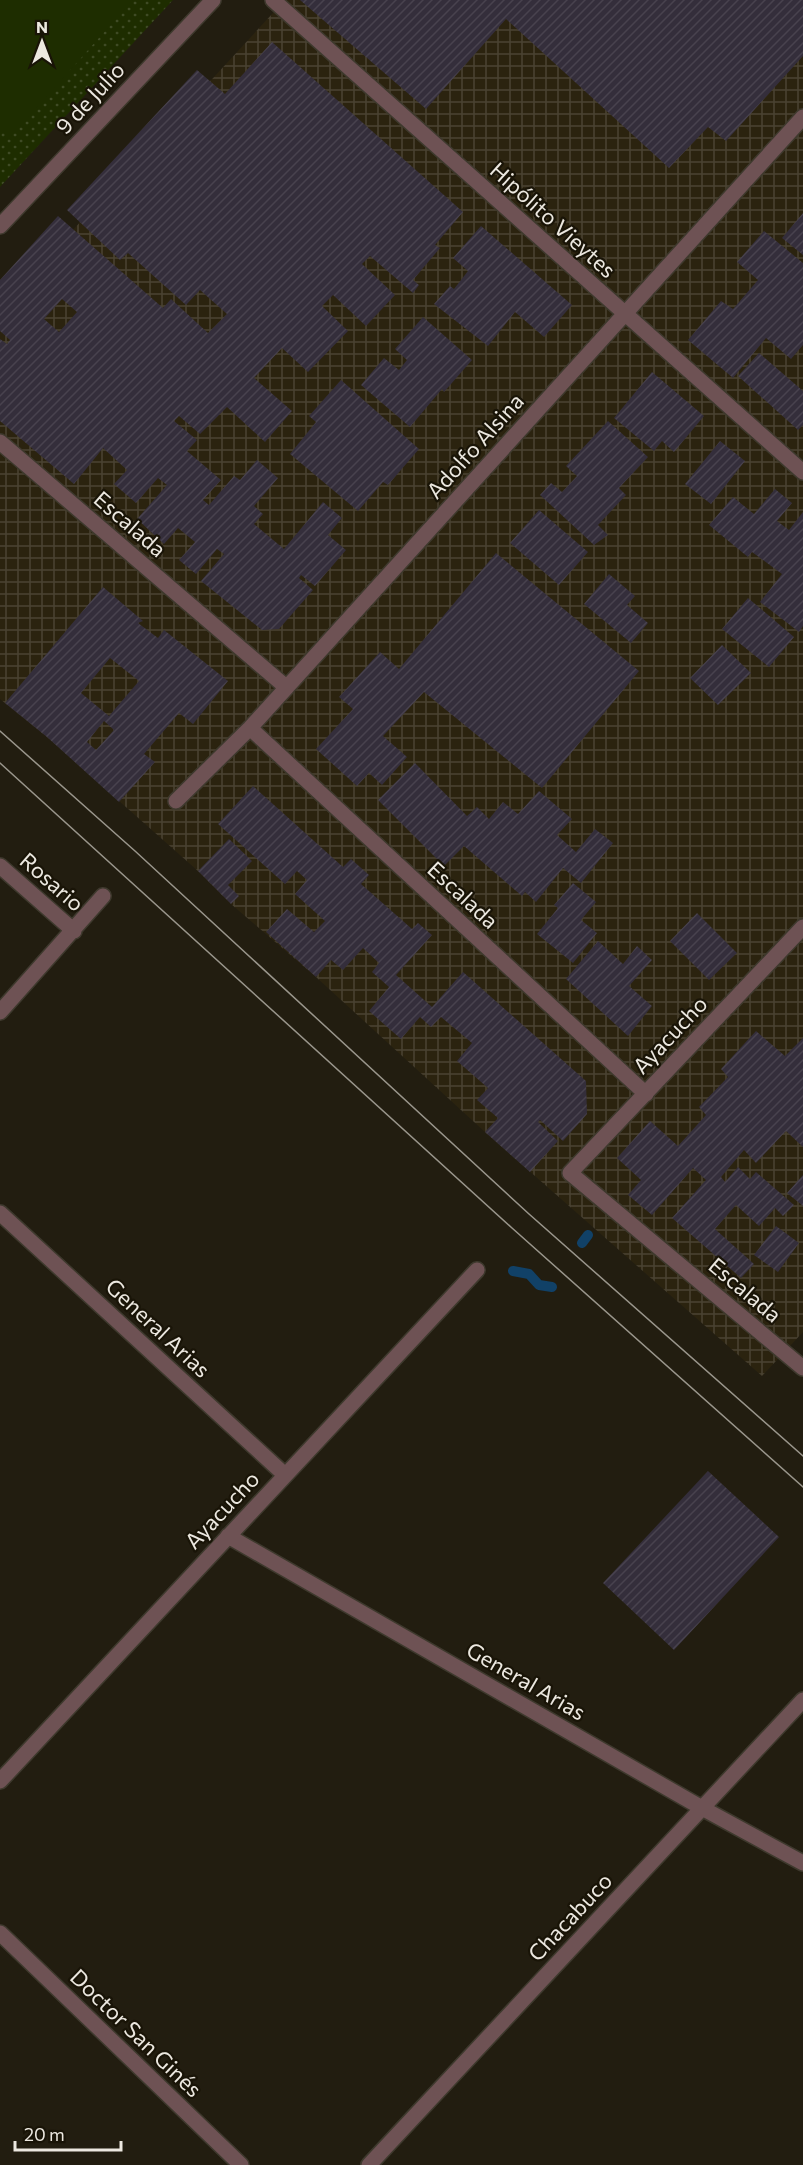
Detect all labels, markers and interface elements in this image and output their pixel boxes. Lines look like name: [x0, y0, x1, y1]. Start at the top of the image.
north arrow: [12, 12, 72, 72]
text: N: [36, 17, 48, 36]
street label: 9 de Julio: [49, 56, 130, 139]
street label: Hipólito Vieytes: [485, 156, 622, 283]
street label: Adolfo Alsina: [420, 388, 529, 504]
street label: Escalada: [89, 485, 172, 562]
street label: Rosario: [15, 846, 90, 917]
street label: Escalada: [422, 855, 504, 934]
street label: Ayacucho: [627, 990, 713, 1079]
street label: Escalada: [703, 1251, 787, 1328]
street label: General Arias: [101, 1272, 216, 1383]
street label: Ayacucho: [179, 1465, 265, 1554]
street label: General Arias: [462, 1636, 591, 1726]
street label: Chacabuco: [522, 1867, 617, 1966]
street label: Doctor San Ginés: [65, 1963, 208, 2102]
scale bar: [15, 2114, 122, 2152]
text: 20 m: [24, 2123, 65, 2145]

